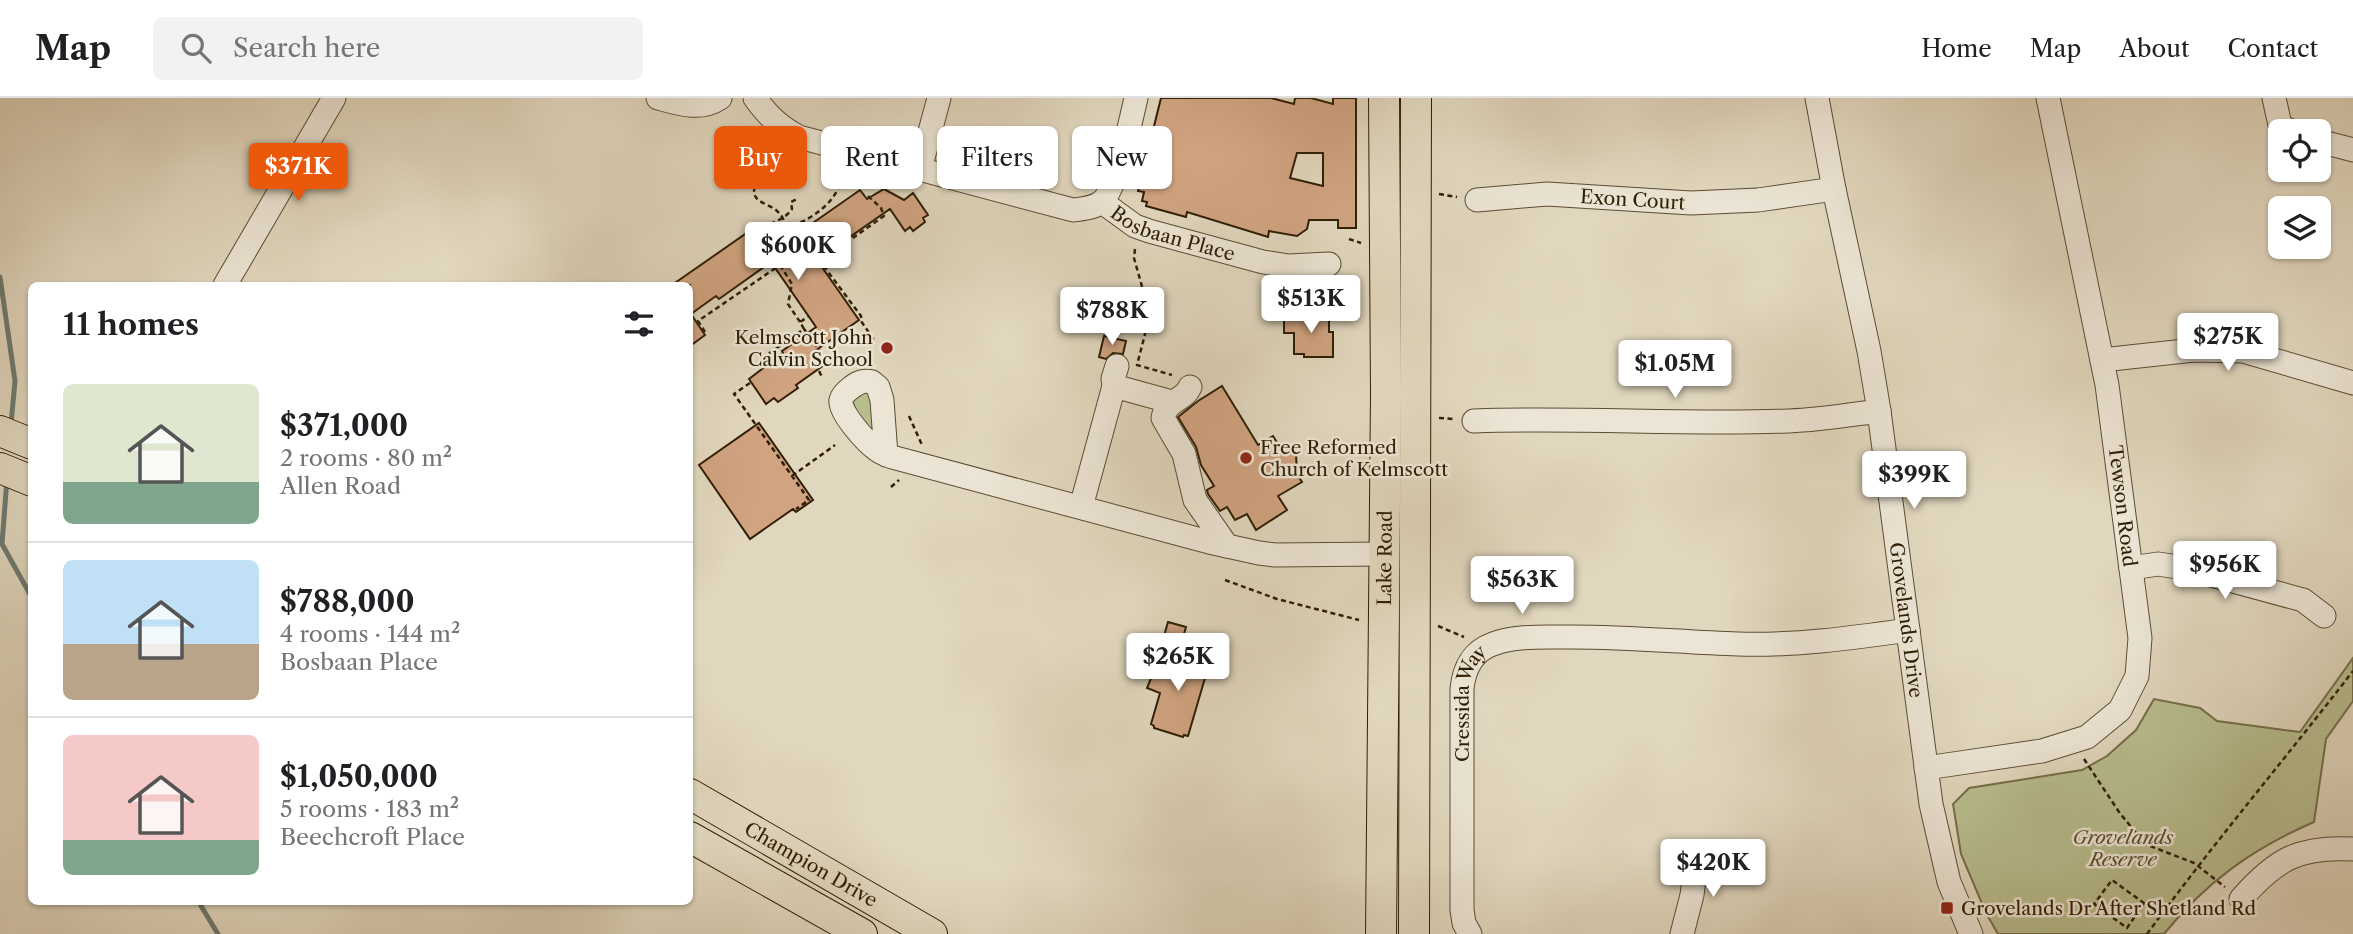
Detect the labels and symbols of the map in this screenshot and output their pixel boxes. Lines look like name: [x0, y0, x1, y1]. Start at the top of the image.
pin: $371K: [249, 144, 347, 203]
street label: Exon Court: [1579, 185, 1686, 215]
street label: Bosbaan Place: [1106, 201, 1237, 266]
pin: $600K: [749, 222, 847, 282]
pin: $513K: [1262, 275, 1360, 335]
pin: $788K: [1063, 288, 1161, 347]
pin: $275K: [2179, 314, 2277, 373]
place label: Kelmscott John Calvin School: [734, 326, 873, 371]
marker: Kelmscott John Calvin School: [879, 340, 895, 356]
pin: $1.05M: [1618, 341, 1732, 400]
place label: Free Reformed Church of Kelmscott: [1260, 436, 1448, 481]
street label: Tewson Road: [2104, 444, 2141, 568]
marker: Free Reformed Church of Kelmscott: [1238, 450, 1254, 466]
pin: $399K: [1865, 452, 1963, 511]
street label: Lake Road: [1373, 510, 1397, 606]
street label: Grovelands Drive: [1884, 541, 1928, 699]
pin: $956K: [2176, 542, 2274, 601]
pin: $563K: [1473, 556, 1571, 616]
pin: $265K: [1129, 634, 1227, 693]
street label: Cressida Way: [1451, 640, 1491, 762]
street label: Champion Drive: [740, 817, 882, 912]
park label: Grovelands Reserve: [2073, 826, 2174, 871]
pin: $420K: [1664, 840, 1762, 899]
place label: Grovelands Dr After Shetland Rd: [1961, 897, 2257, 920]
marker: Grovelands Dr After Shetland Rd: [1939, 900, 1955, 916]

